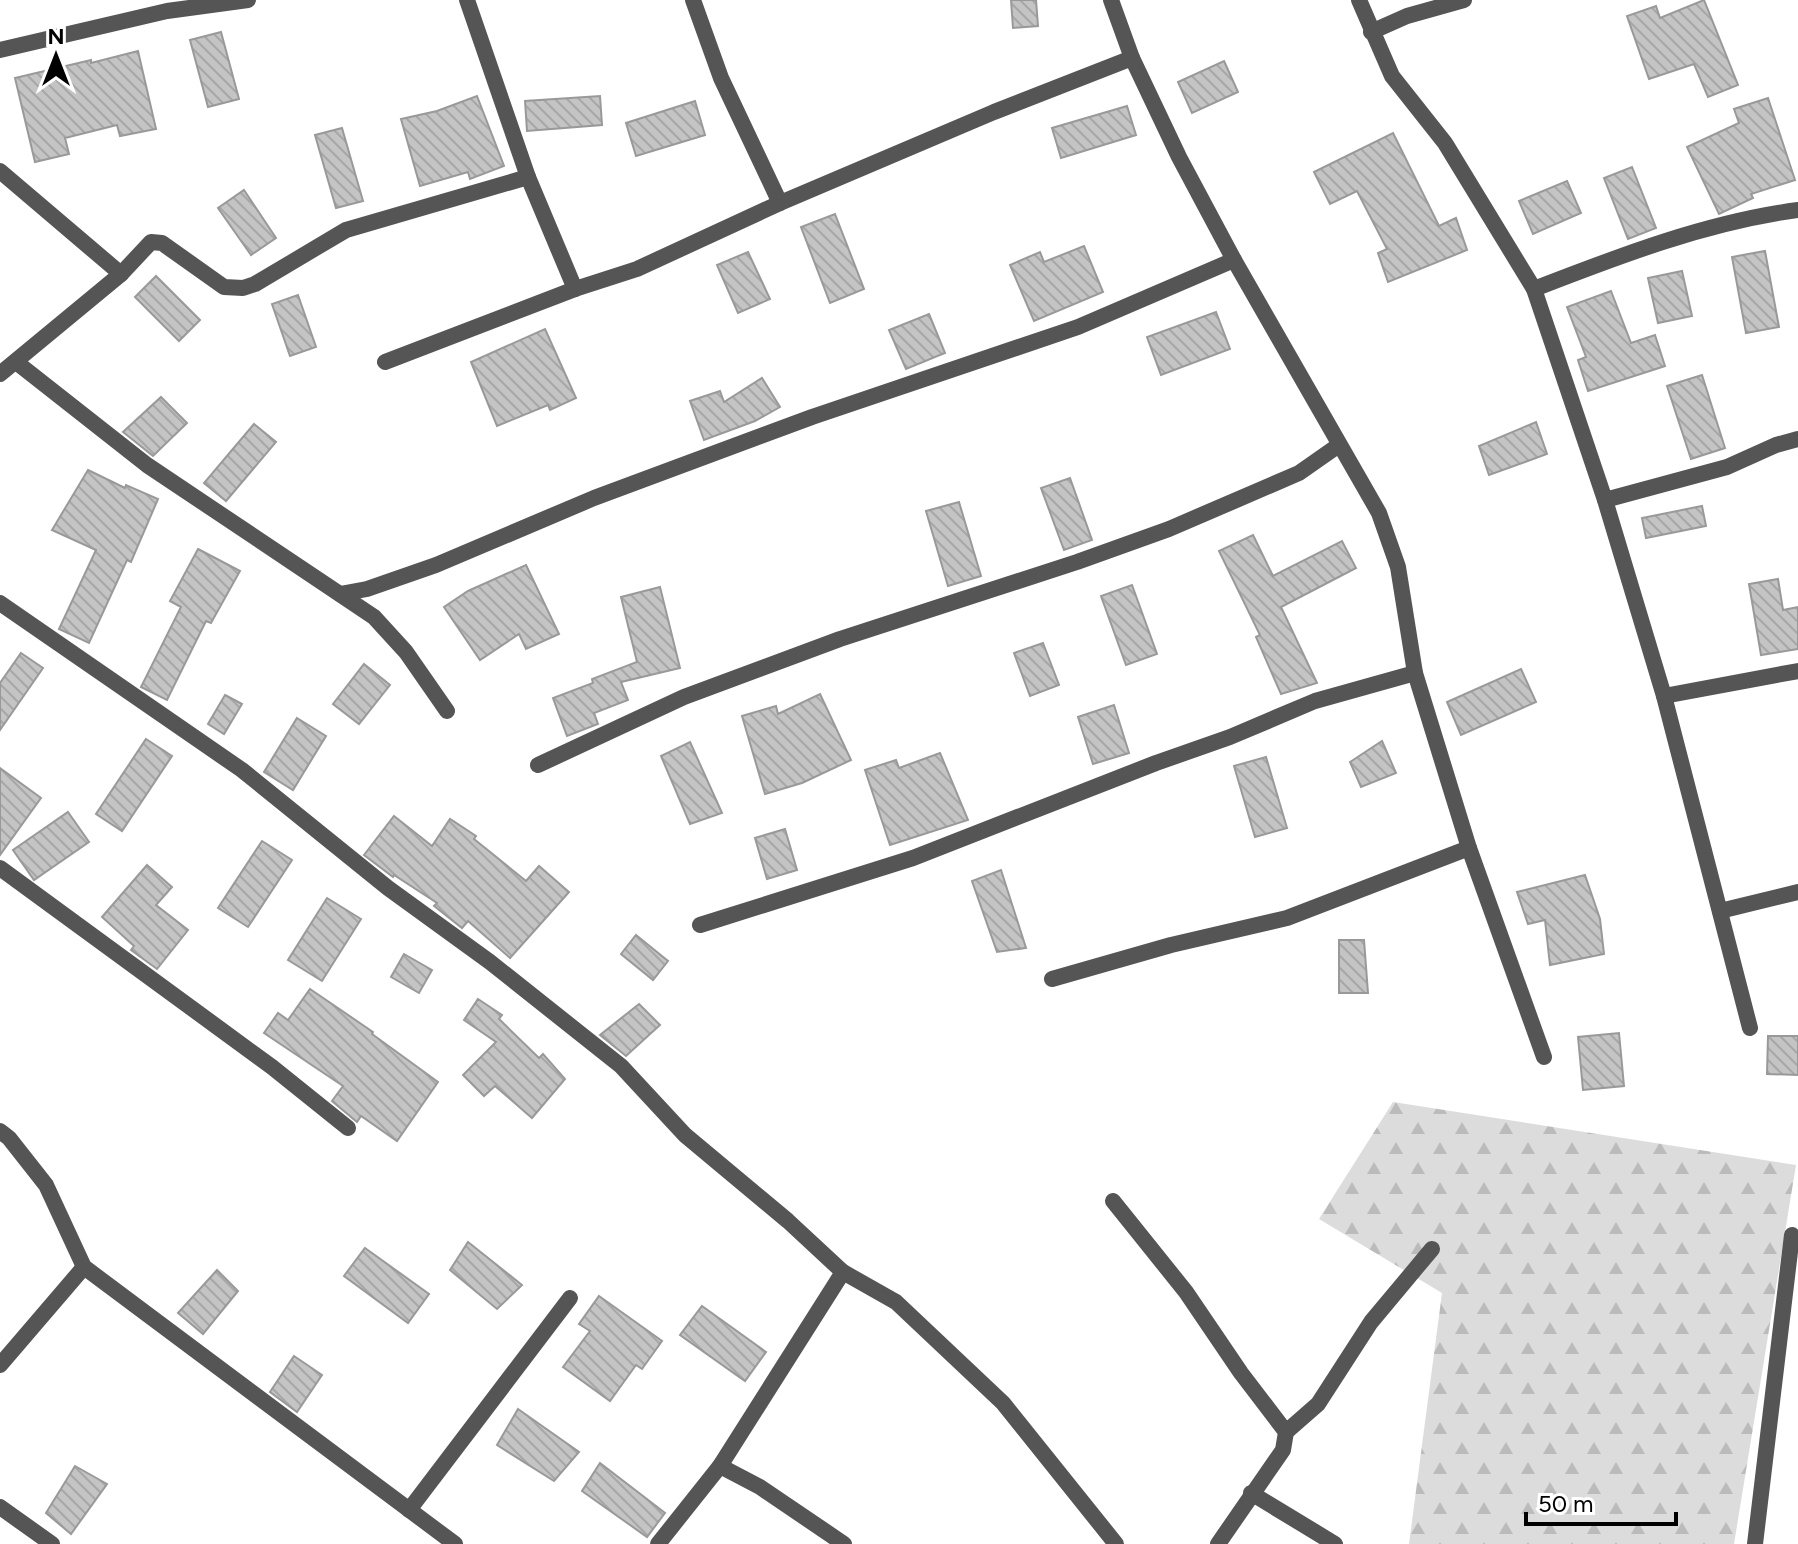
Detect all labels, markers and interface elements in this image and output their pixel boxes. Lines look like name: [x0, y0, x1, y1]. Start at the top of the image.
north arrow: [16, 16, 96, 96]
text: N: [47, 23, 65, 50]
scale bar: [1526, 1476, 1676, 1526]
text: 50 m: [1538, 1489, 1594, 1518]

